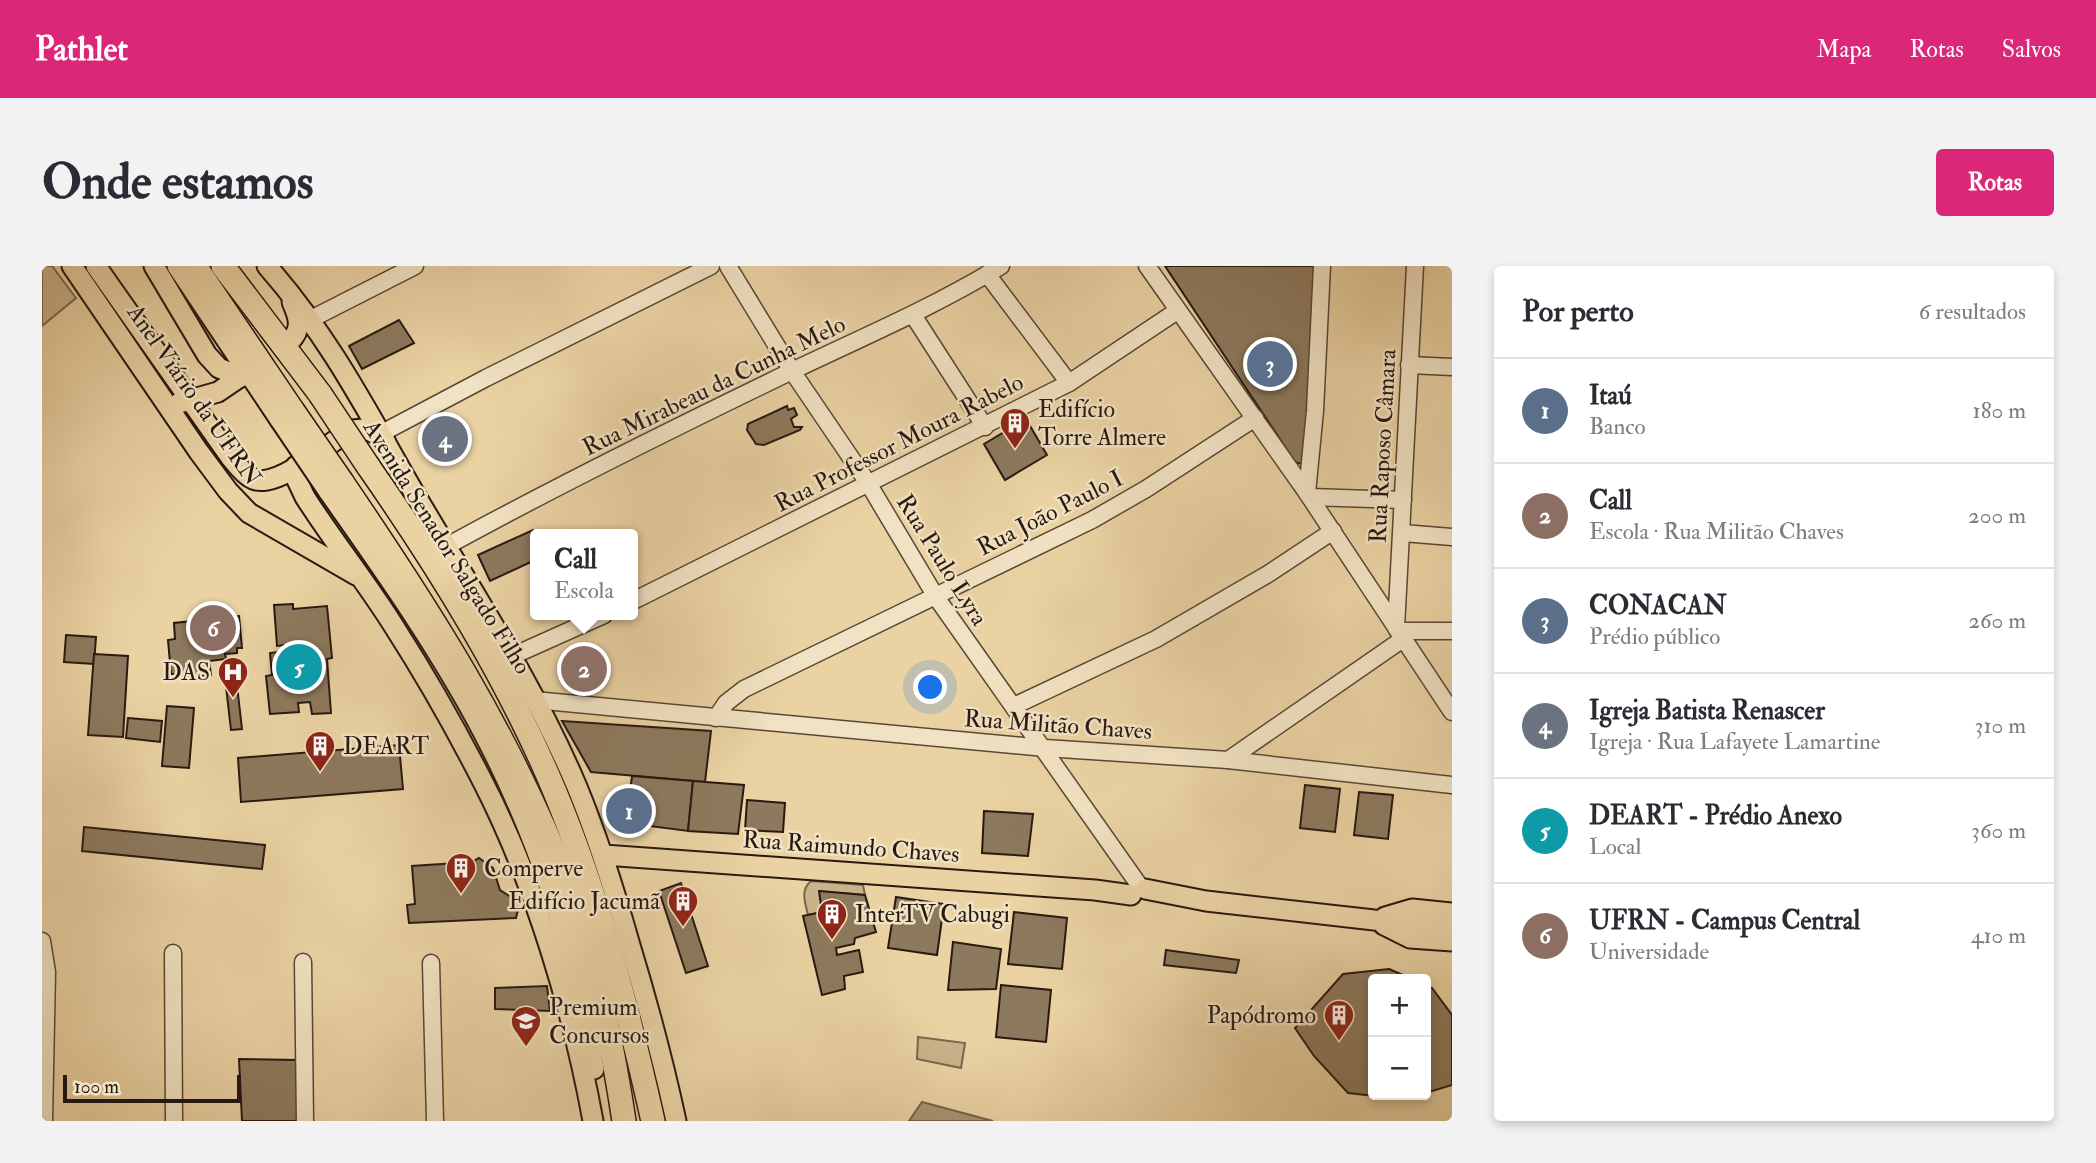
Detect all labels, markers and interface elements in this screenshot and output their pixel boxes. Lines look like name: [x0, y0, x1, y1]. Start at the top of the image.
text: Pathlet: [35, 29, 128, 70]
text: Mapa: [1816, 34, 1871, 65]
text: Rotas: [1909, 34, 1964, 65]
text: Salvos: [2002, 34, 2061, 65]
button: Rotas: [1936, 149, 2054, 216]
text: Onde estamos: [42, 152, 313, 213]
text: Por perto: [1522, 293, 1634, 330]
street label: Anel Viário da UFRN: [119, 297, 268, 492]
text: 6 resultados: [1919, 297, 2026, 326]
street label: Rua Mirabeau da Cunha Melo: [577, 309, 851, 463]
pin: 3: [1247, 338, 1293, 390]
street label: Rua Raposo Câmara: [1362, 347, 1404, 544]
street label: Rua Professor Moura Rabelo: [769, 367, 1029, 519]
text: Itaú: [1589, 380, 1632, 412]
place label: Edifício Torre Almere: [1038, 394, 1166, 453]
text: 1: [1541, 396, 1549, 425]
text: 180 m: [1973, 396, 2026, 425]
building icon: Edifício Torre Almere: [998, 406, 1032, 450]
text: Banco: [1589, 412, 1646, 441]
street label: Avenida Senador Salgado Filho: [355, 413, 538, 680]
pin: 4: [422, 413, 468, 465]
street label: Rua João Paulo I: [972, 463, 1128, 563]
text: Call: [1589, 485, 1632, 517]
street label: Rua Paulo Lyra: [889, 488, 995, 632]
text: 2: [1539, 501, 1551, 530]
text: 200 m: [1968, 501, 2026, 530]
text: Escola · Rua Militão Chaves: [1589, 517, 1844, 546]
popup: [530, 529, 638, 620]
text: Call: [554, 544, 597, 576]
text: Escola: [554, 576, 614, 605]
text: CONACAN: [1589, 590, 1727, 622]
pin: 6: [190, 602, 236, 654]
text: 3: [1541, 606, 1549, 635]
text: 260 m: [1968, 606, 2026, 635]
text: Prédio público: [1589, 622, 1720, 651]
pin: 5: [276, 641, 322, 693]
pin: 2: [561, 643, 607, 695]
hospital icon: DAS: [216, 655, 250, 699]
place label: DAS: [162, 657, 210, 688]
your location: [913, 670, 947, 704]
text: Igreja Batista Renascer: [1589, 695, 1825, 727]
street label: Rua Militão Chaves: [963, 703, 1153, 747]
text: 4: [1539, 711, 1551, 740]
text: 310 m: [1975, 711, 2026, 740]
text: Igreja · Rua Lafayete Lamartine: [1589, 727, 1880, 756]
building icon: DEART: [303, 729, 337, 773]
place label: DEART: [343, 731, 429, 762]
pin: 1: [606, 785, 652, 837]
text: DEART - Prédio Anexo: [1589, 800, 1842, 832]
text: 5: [1540, 816, 1550, 845]
text: 360 m: [1971, 816, 2026, 845]
street label: Rua Raimundo Chaves: [742, 824, 960, 870]
text: Local: [1589, 832, 1641, 861]
building icon: Comperve: [444, 851, 478, 895]
place label: Comperve: [484, 853, 583, 884]
building icon: Edifício Jacumã: [666, 884, 700, 928]
place label: Edifício Jacumã: [508, 886, 661, 917]
building icon: InterTV Cabugi: [815, 897, 849, 941]
place label: InterTV Cabugi: [855, 899, 1010, 930]
text: UFRN - Campus Central: [1589, 905, 1860, 937]
text: 6: [1539, 921, 1551, 950]
text: 410 m: [1971, 921, 2026, 950]
text: Universidade: [1589, 937, 1709, 966]
map controls: [1368, 974, 1431, 1100]
button: +: [1368, 974, 1431, 1037]
place label: Premium Concursos: [549, 992, 650, 1051]
building icon: Papódromo: [1322, 998, 1356, 1042]
place label: Papódromo: [1207, 1000, 1316, 1031]
school or university icon: Premium Concursos: [509, 1004, 543, 1048]
button: −: [1368, 1037, 1431, 1100]
scale bar: [63, 1072, 242, 1104]
text: 100 m: [74, 1075, 119, 1099]

